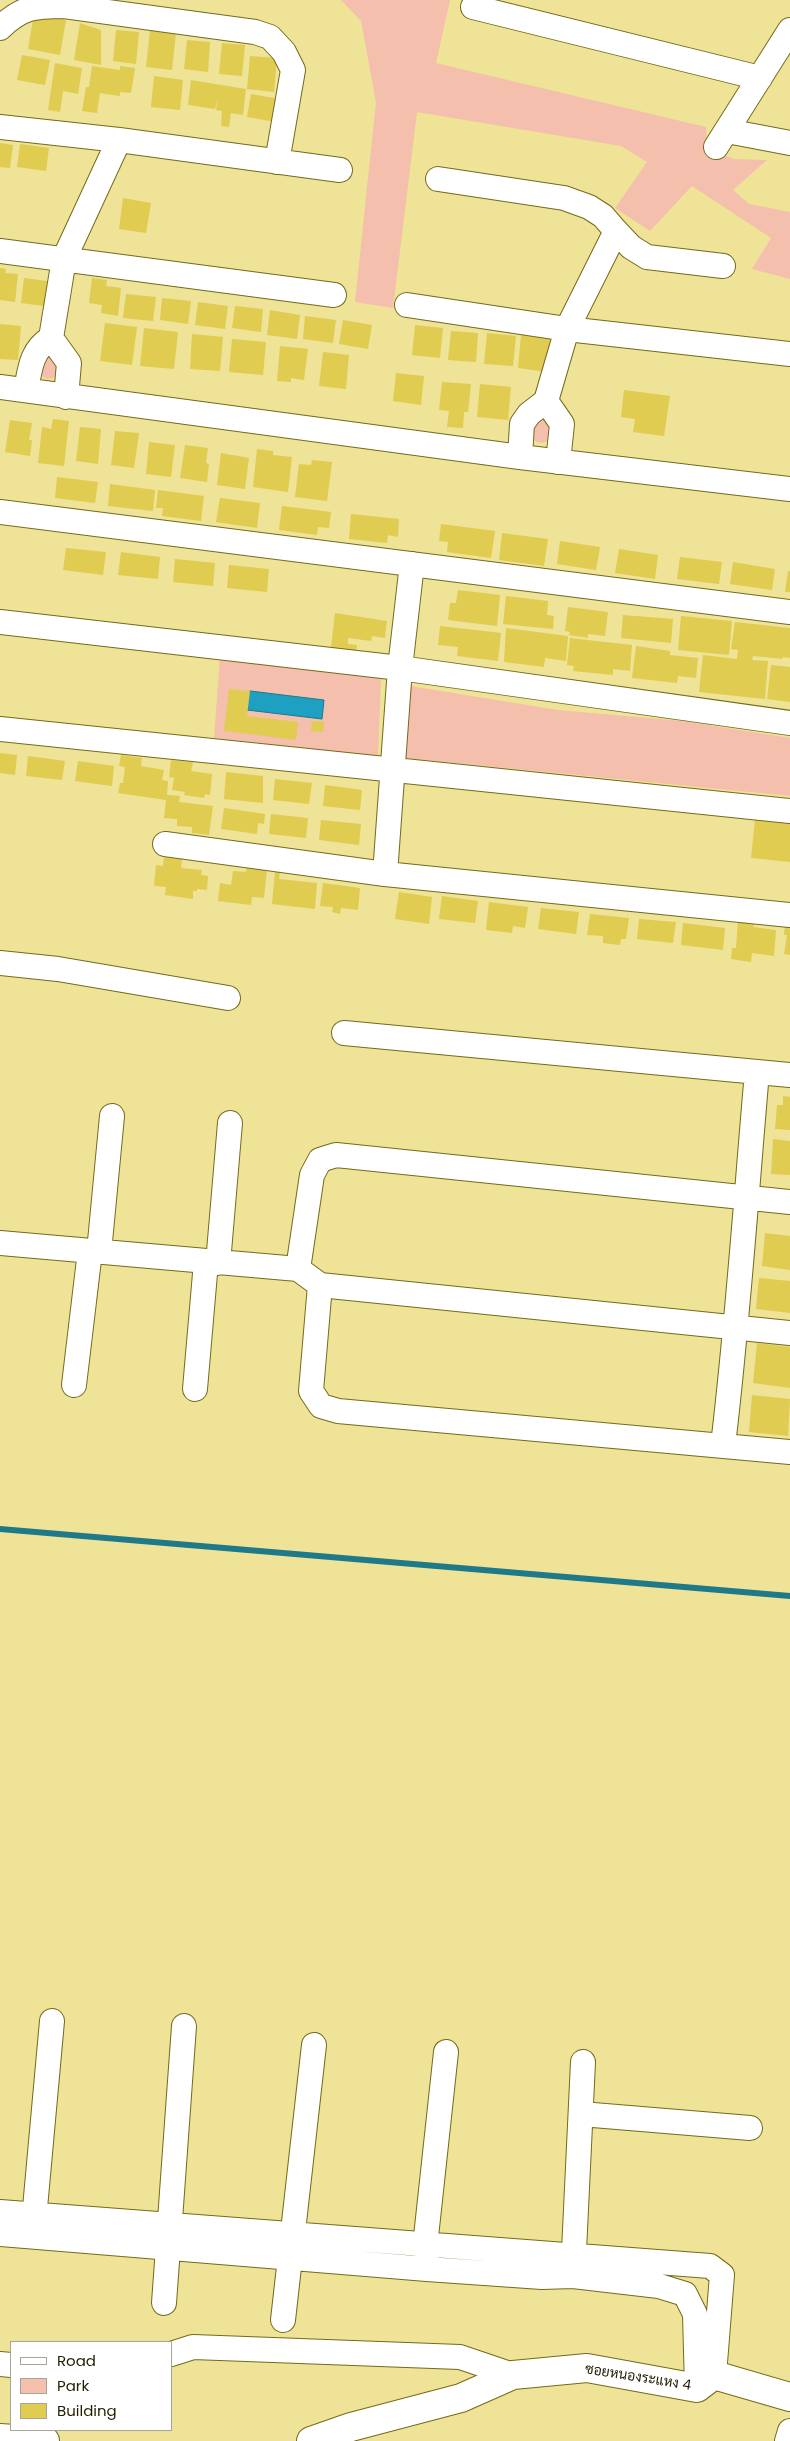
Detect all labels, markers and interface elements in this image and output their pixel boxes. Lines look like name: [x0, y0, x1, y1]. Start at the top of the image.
legend: [10, 2341, 172, 2431]
text: Road: [57, 2350, 96, 2371]
street label: ซอยหนองระแหง 4: [584, 2361, 692, 2395]
text: Park: [57, 2375, 89, 2396]
text: Building: [57, 2400, 117, 2421]

